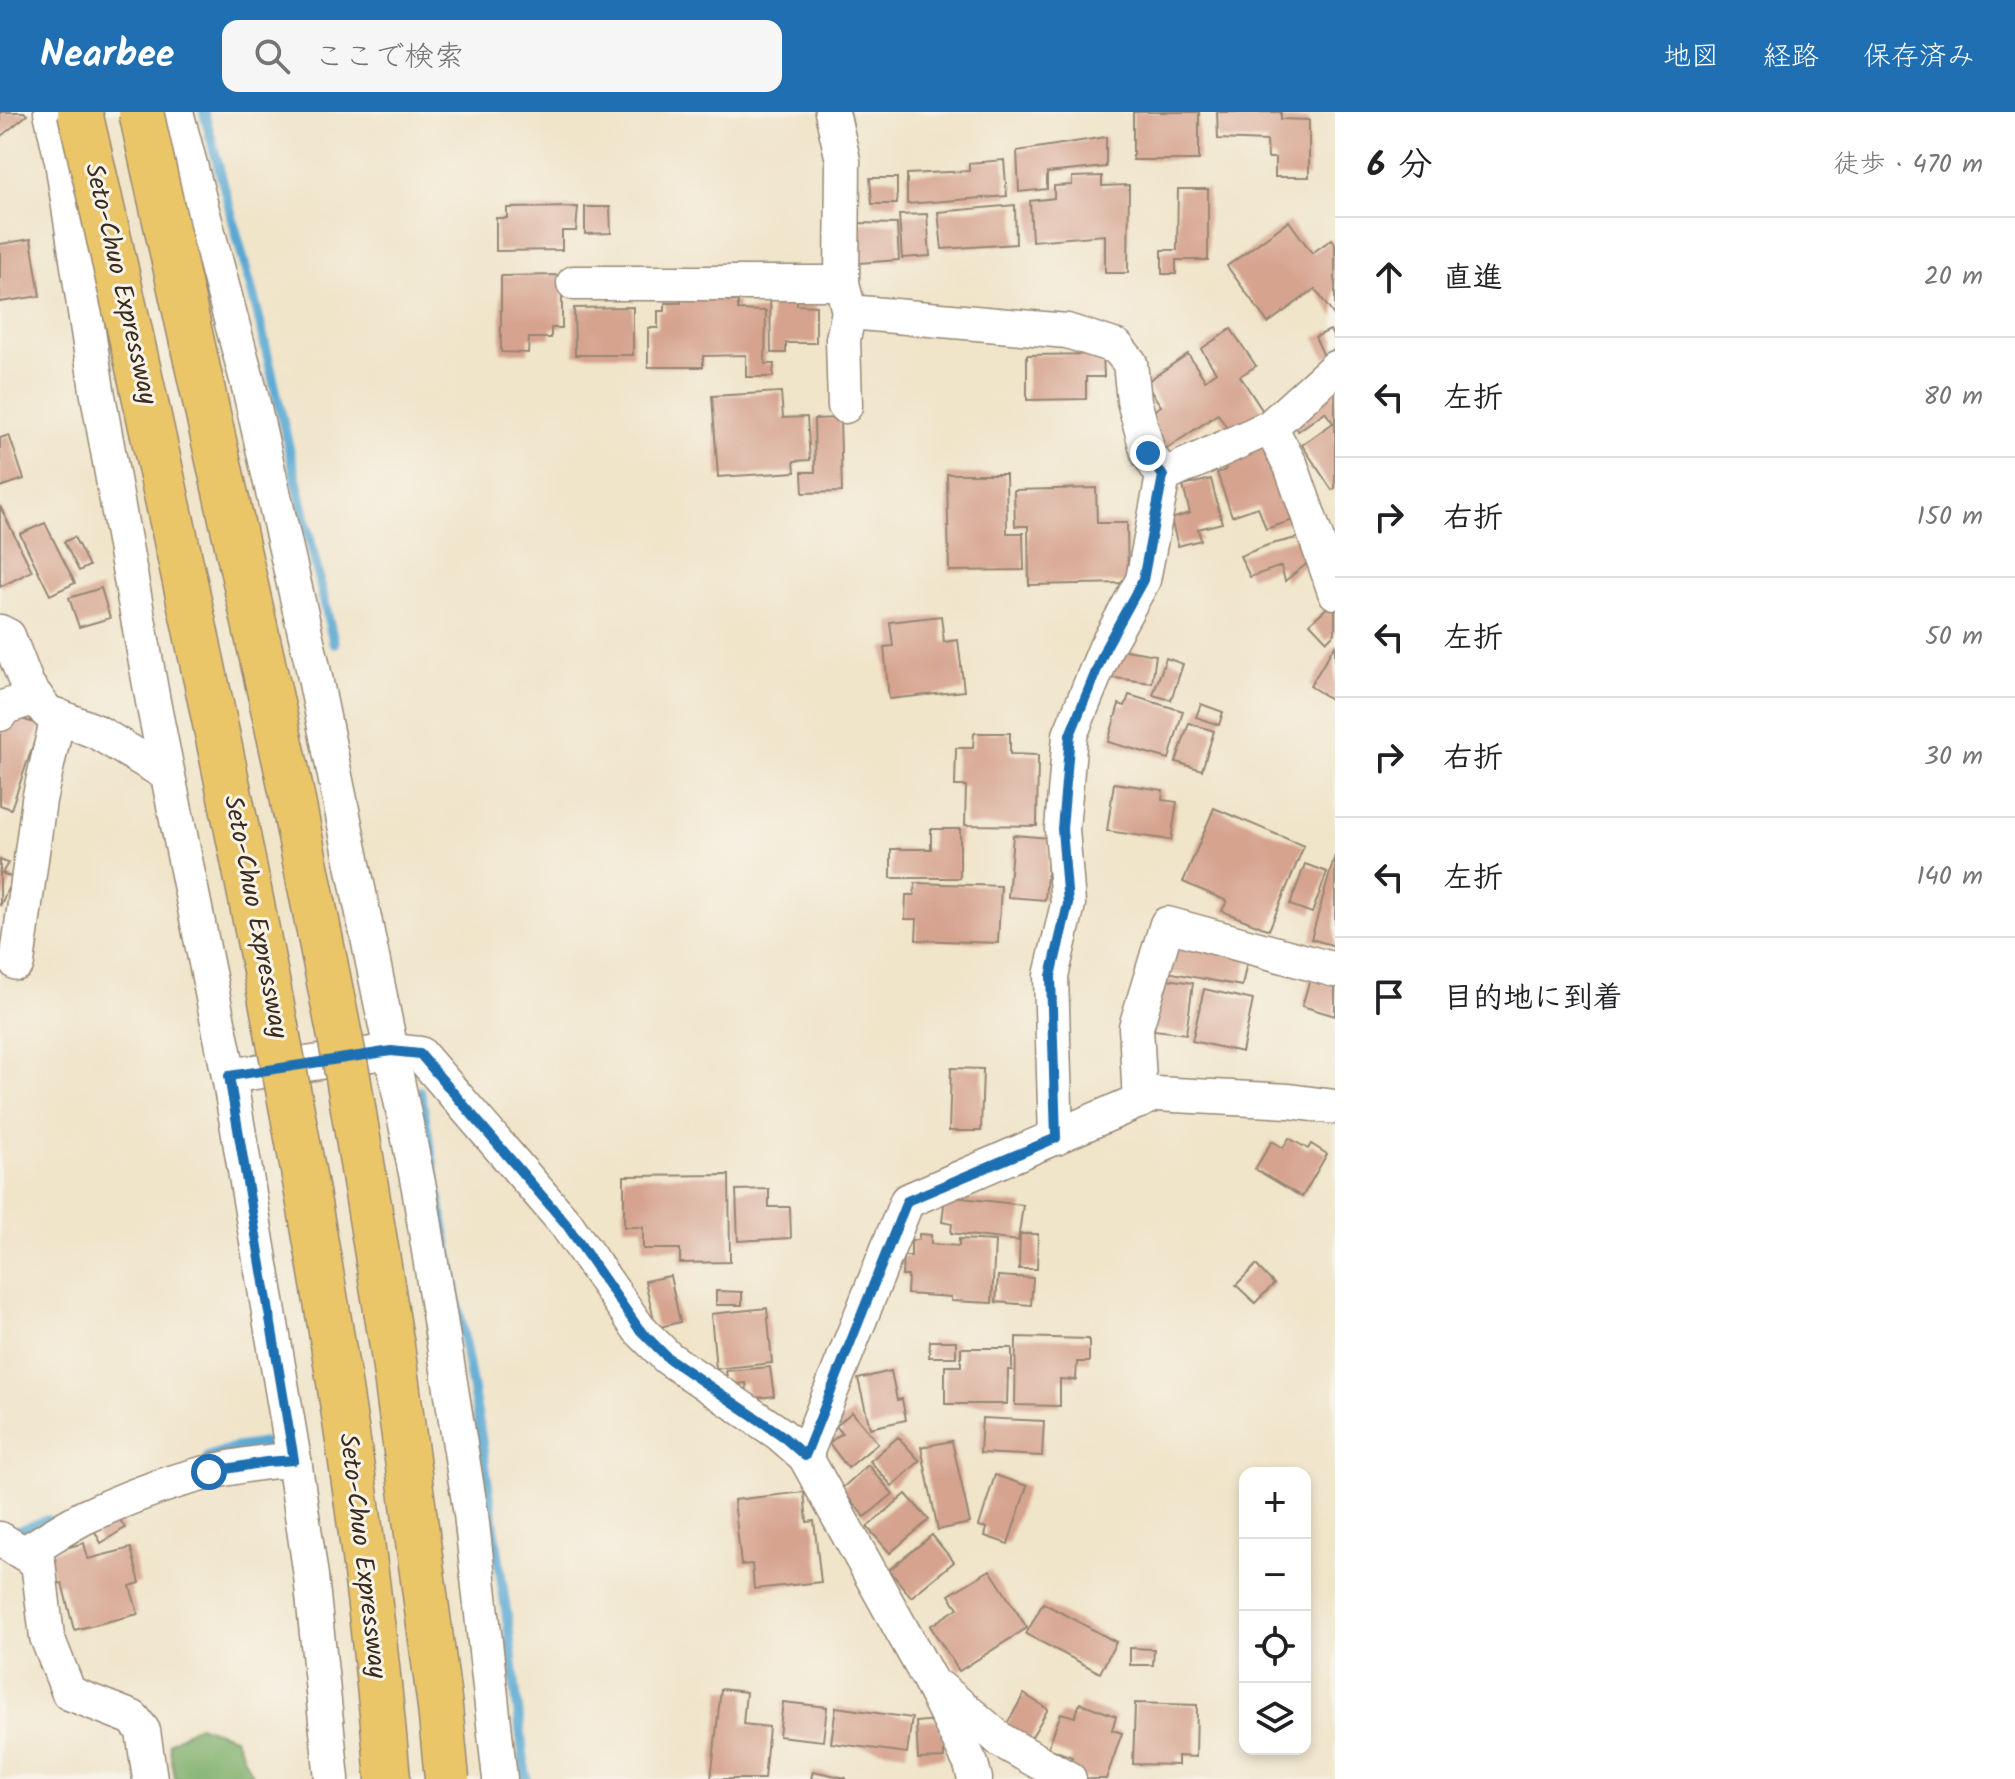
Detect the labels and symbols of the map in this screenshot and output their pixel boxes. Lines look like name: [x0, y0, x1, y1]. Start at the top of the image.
street label: Seto-Chuo Expressway: [72, 159, 168, 410]
route end: [1130, 435, 1166, 471]
street label: Seto-Chuo Expressway: [211, 792, 299, 1043]
street label: Seto-Chuo Expressway: [326, 1431, 398, 1682]
route start: [191, 1454, 227, 1490]

